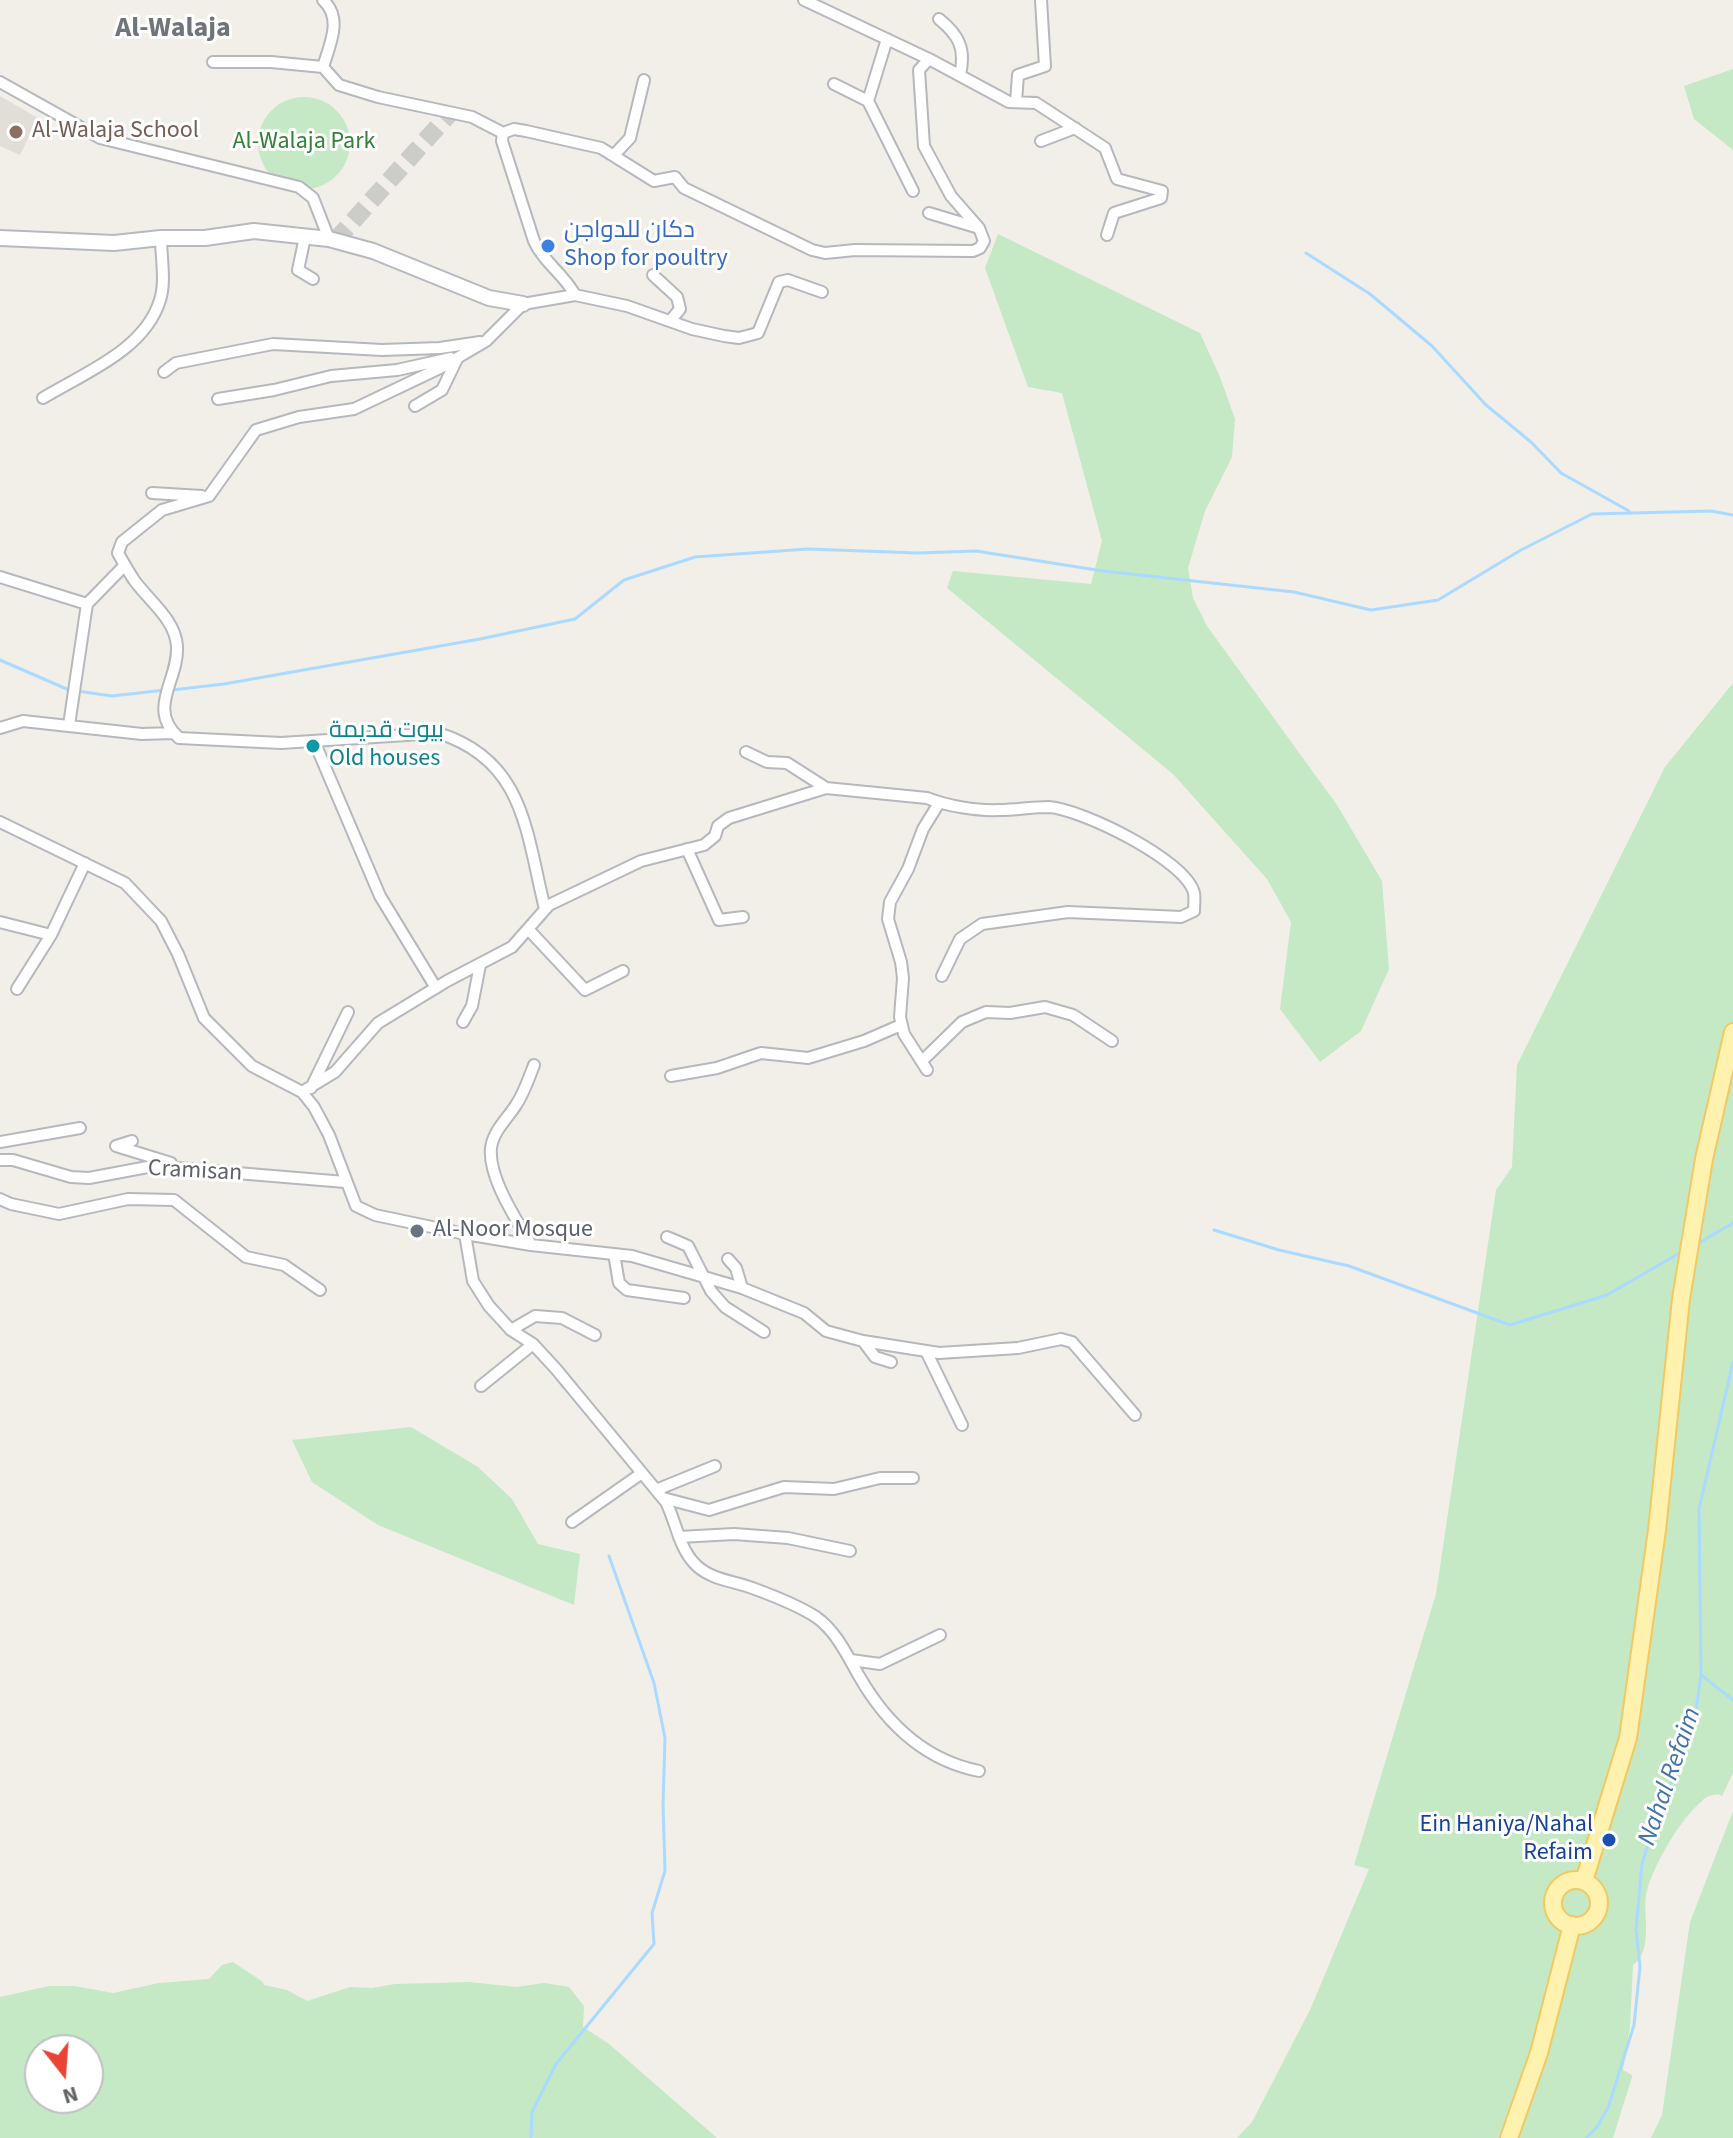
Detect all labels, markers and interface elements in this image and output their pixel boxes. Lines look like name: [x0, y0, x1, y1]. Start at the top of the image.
district label: Al-Walaja: [115, 13, 231, 47]
place label: Al-Walaja School: [32, 118, 199, 146]
marker: Al-Walaja School: [7, 123, 25, 141]
park label: Al-Walaja Park: [233, 129, 375, 157]
place label: دكان للدواجن Shop for poultry: [564, 218, 728, 274]
marker: دكان للدواجن Shop for poultry: [539, 237, 557, 255]
place label: بيوت قديمة Old houses: [329, 718, 444, 774]
marker: بيوت قديمة Old houses: [304, 737, 322, 755]
street label: Cramisan: [147, 1155, 243, 1189]
place label: Al-Noor Mosque: [433, 1217, 593, 1245]
marker: Al-Noor Mosque: [408, 1222, 426, 1240]
water label: Nahal Refaim: [1633, 1704, 1709, 1850]
place label: Ein Haniya/Nahal Refaim: [1420, 1812, 1593, 1868]
marker: Ein Haniya/Nahal Refaim: [1600, 1831, 1618, 1849]
north arrow: [24, 2034, 104, 2114]
text: N: [59, 2078, 82, 2112]

